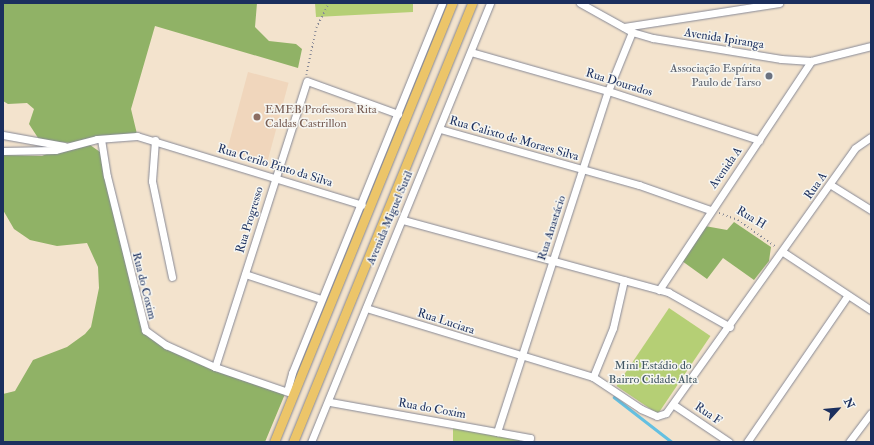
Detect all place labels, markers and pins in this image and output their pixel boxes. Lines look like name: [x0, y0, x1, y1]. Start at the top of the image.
place label: Associação Espírita Paulo de Tarso: [670, 62, 761, 90]
marker: Associação Espírita Paulo de Tarso: [764, 71, 774, 81]
place label: EMEB Professora Rita Caldas Castrillon: [265, 103, 377, 131]
marker: EMEB Professora Rita Caldas Castrillon: [252, 112, 262, 122]

